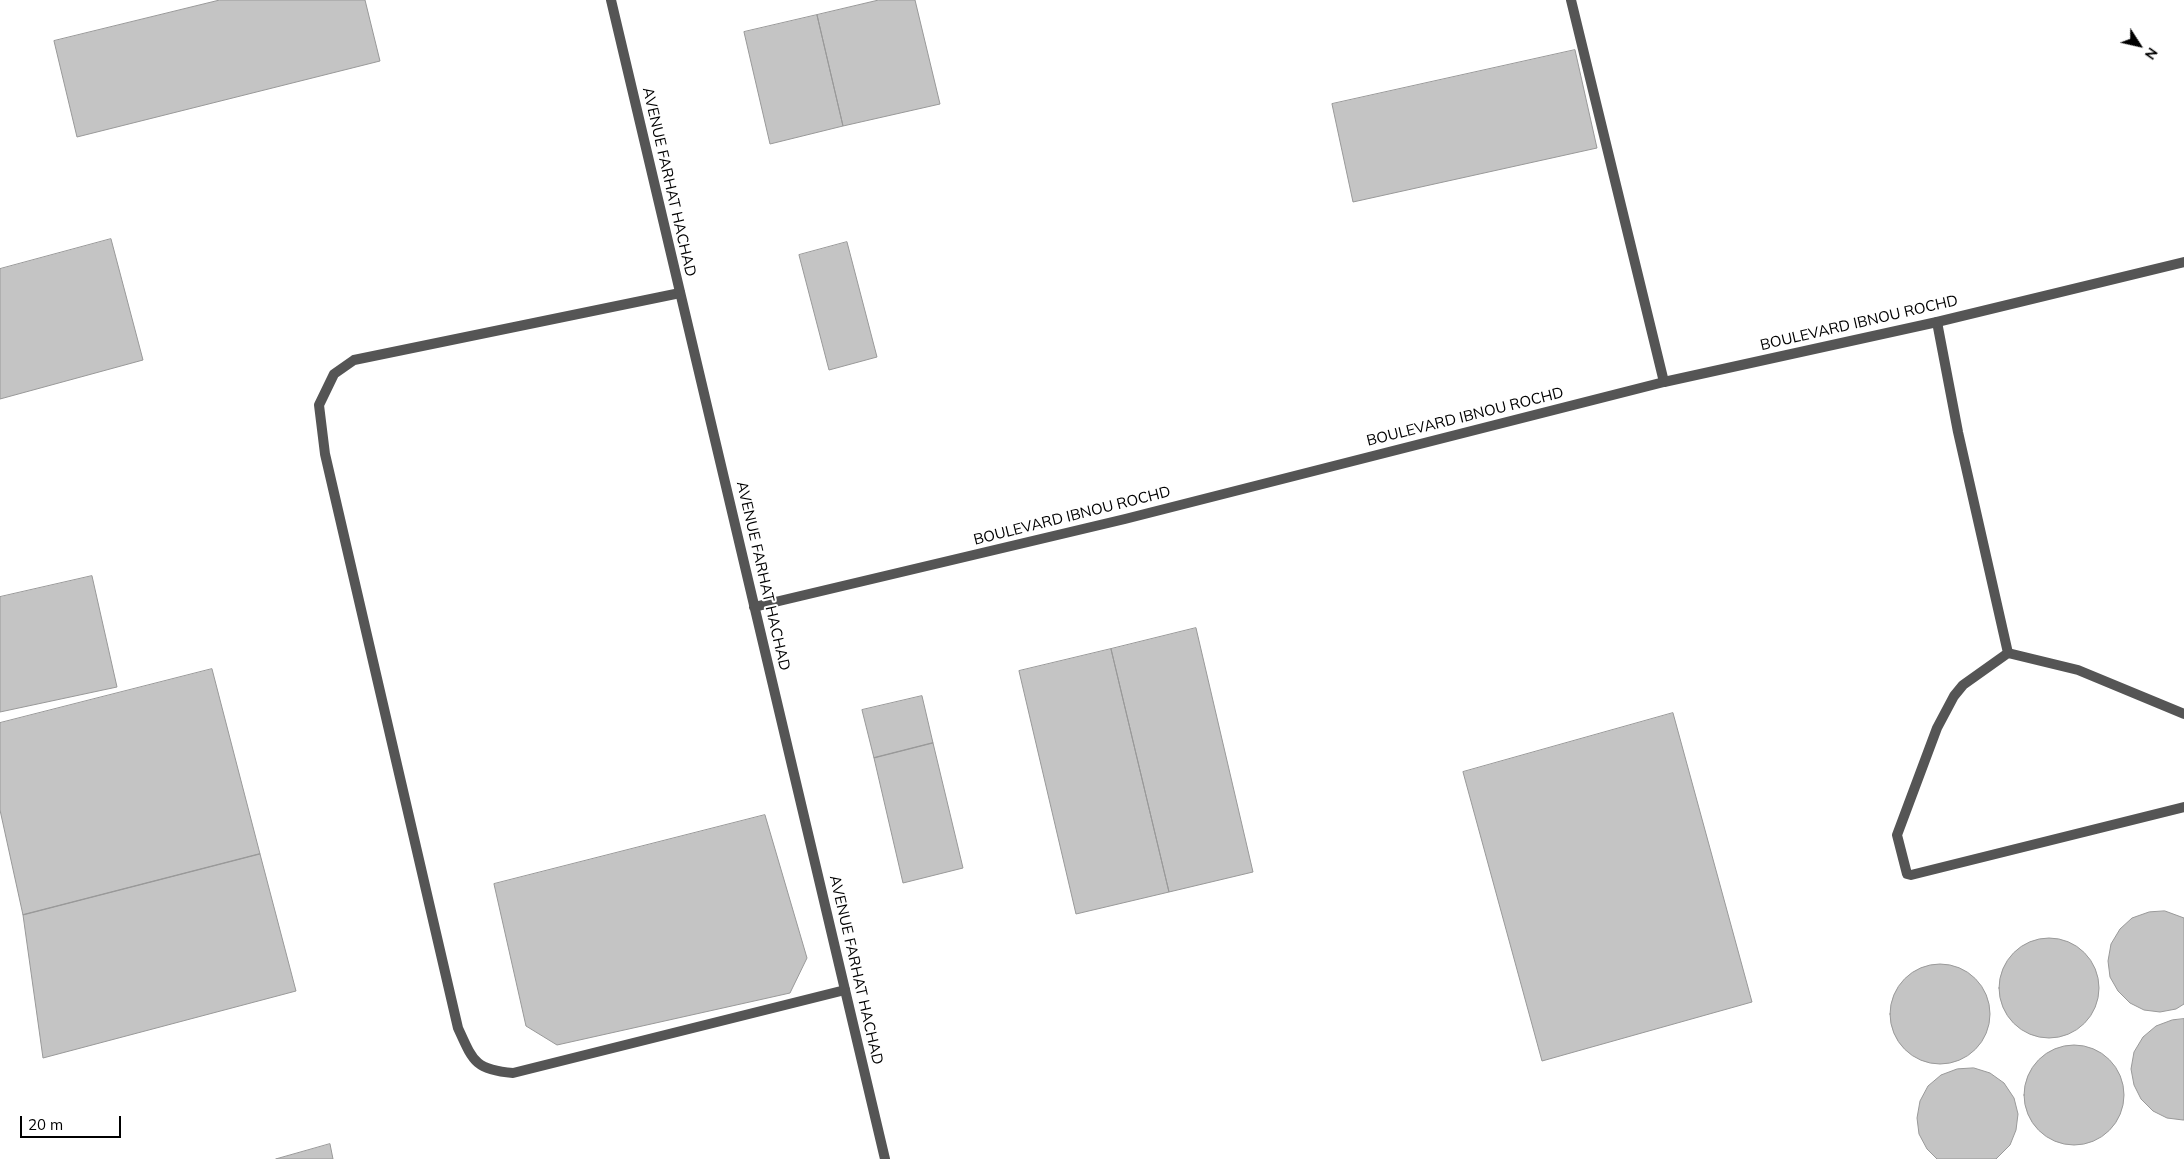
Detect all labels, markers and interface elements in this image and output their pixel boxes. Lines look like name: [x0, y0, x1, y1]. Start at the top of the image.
north arrow: [2114, 20, 2164, 70]
text: N: [2141, 44, 2162, 63]
street label: AVENUE FARHAT HACHAD: [638, 85, 700, 279]
street label: BOULEVARD IBNOU ROCHD: [1758, 291, 1960, 355]
street label: BOULEVARD IBNOU ROCHD: [1365, 384, 1565, 450]
street label: AVENUE FARHAT HACHAD: [732, 479, 794, 673]
street label: BOULEVARD IBNOU ROCHD: [972, 483, 1172, 549]
street label: AVENUE FARHAT HACHAD: [825, 873, 887, 1067]
scale bar: [22, 1106, 124, 1138]
text: 20 m: [28, 1115, 63, 1134]

